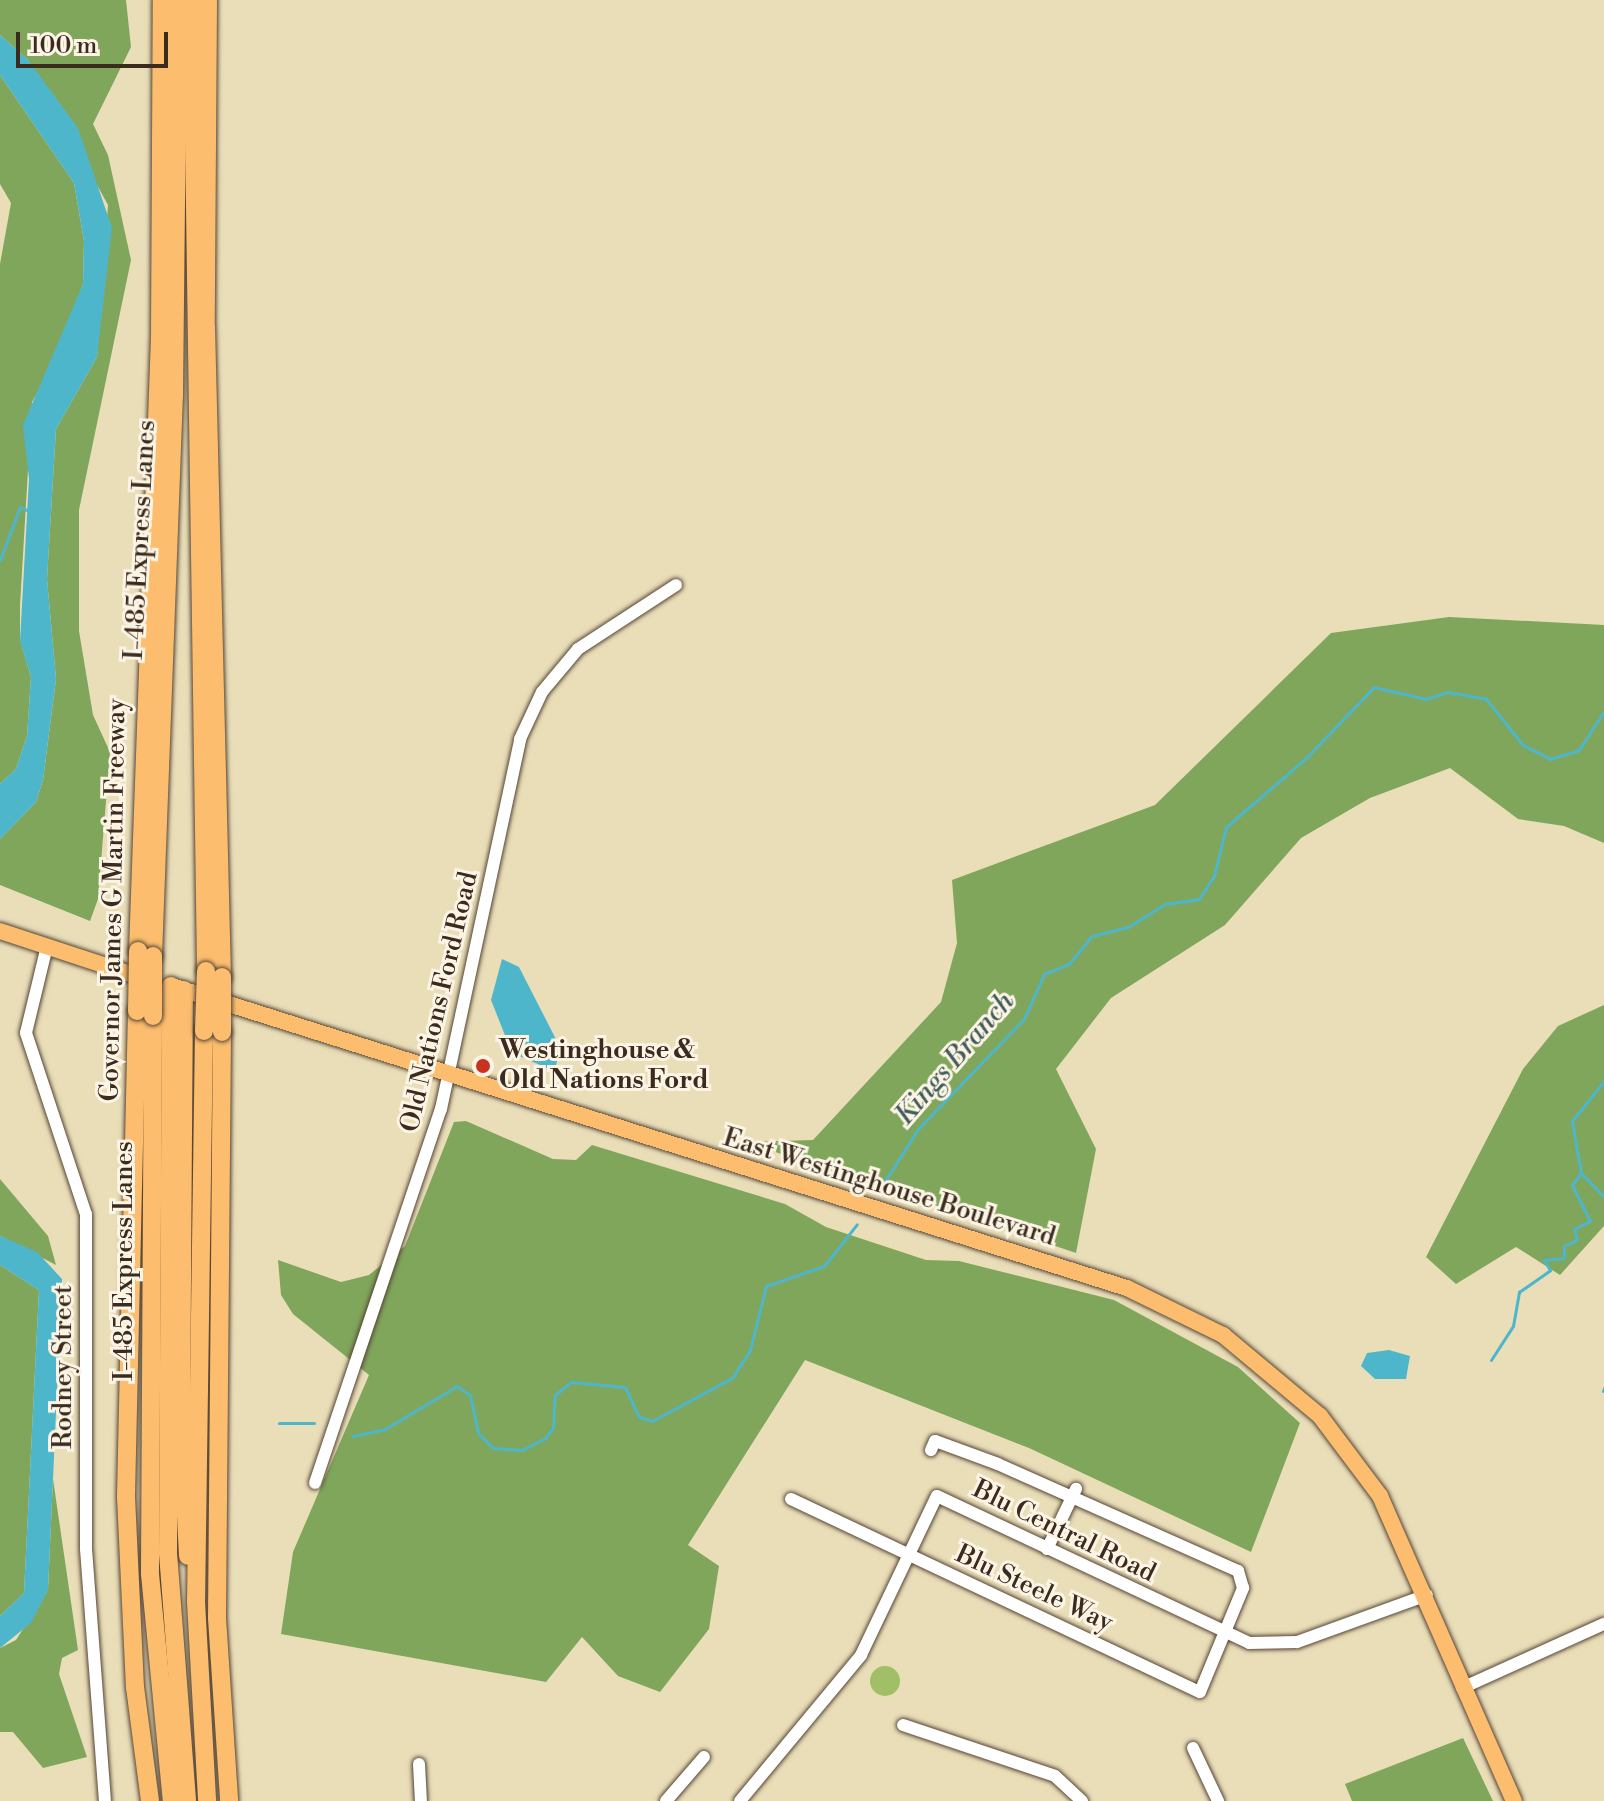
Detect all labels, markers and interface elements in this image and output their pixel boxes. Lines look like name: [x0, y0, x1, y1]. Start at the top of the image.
scale bar: [20, 16, 172, 66]
text: 100 m: [30, 31, 97, 61]
street label: I-485 Express Lanes: [119, 419, 163, 661]
street label: Governor James G Martin Freeway: [95, 698, 133, 1102]
street label: Old Nations Ford Road: [395, 869, 485, 1135]
water label: Kings Branch: [888, 986, 1022, 1132]
place label: Westinghouse & Old Nations Ford: [499, 1035, 709, 1096]
marker: Westinghouse & Old Nations Ford: [474, 1057, 492, 1075]
street label: East Westinghouse Boulevard: [719, 1123, 1059, 1253]
street label: I-485 Express Lanes: [109, 1141, 141, 1381]
street label: Rodney Street: [48, 1285, 80, 1449]
street label: Blu Central Road: [968, 1474, 1160, 1590]
street label: Blu Steele Way: [950, 1539, 1118, 1639]

